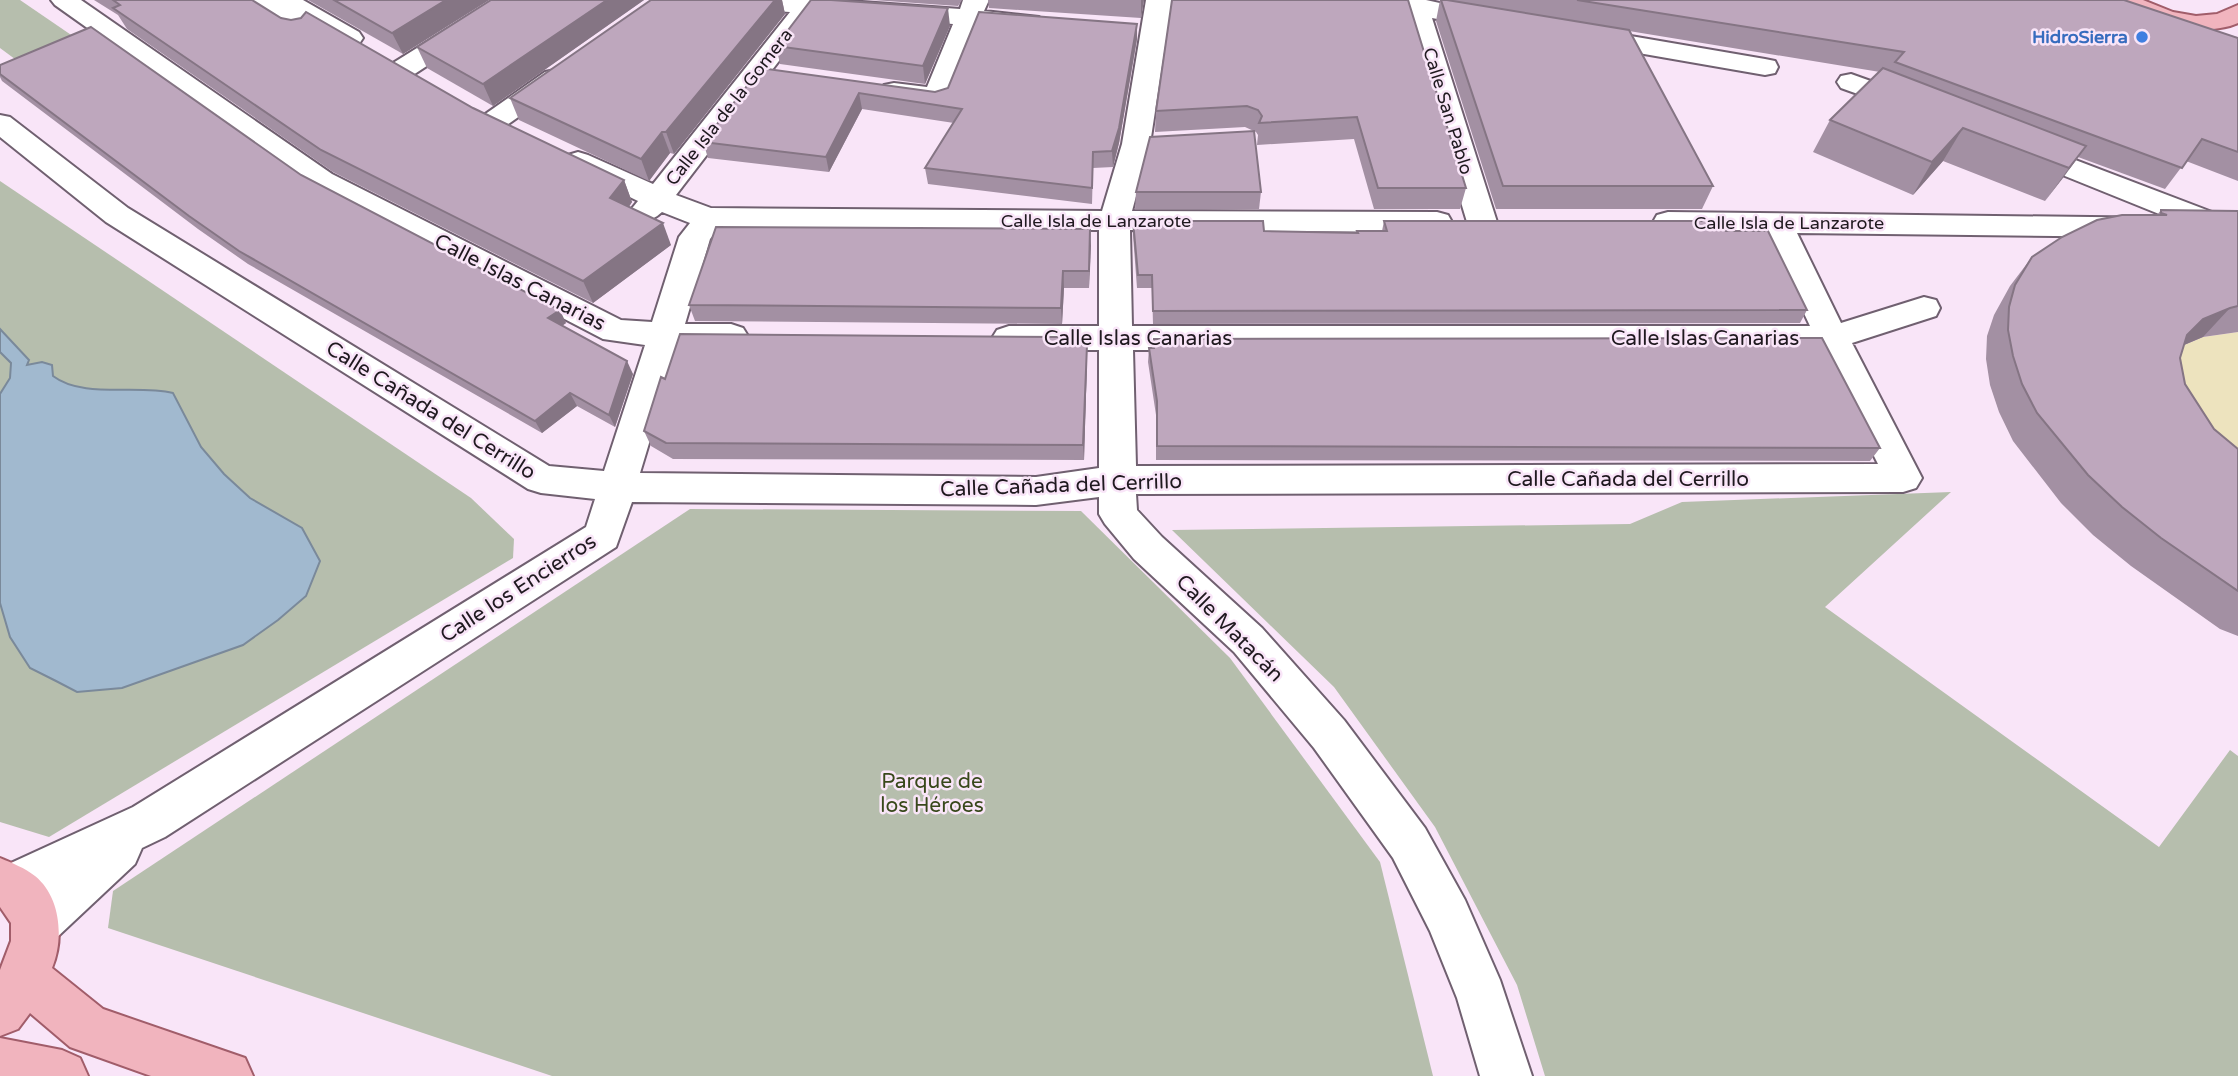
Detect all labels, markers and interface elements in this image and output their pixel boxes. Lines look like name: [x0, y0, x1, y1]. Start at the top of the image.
street label: Calle Isla de la Gomera: [661, 24, 797, 190]
place label: HidroSierra: [2032, 26, 2128, 48]
marker: HidroSierra: [2134, 29, 2150, 45]
street label: Calle San Pablo: [1418, 45, 1478, 177]
street label: Calle Isla de Lanzarote: [1001, 210, 1191, 232]
street label: Calle Isla de Lanzarote: [1694, 212, 1884, 234]
street label: Calle Islas Canarias: [430, 228, 610, 336]
street label: Calle Islas Canarias: [1044, 326, 1232, 351]
street label: Calle Islas Canarias: [1611, 326, 1799, 351]
street label: Calle Cañada del Cerrillo: [321, 336, 540, 485]
street label: Calle Cañada del Cerrillo: [1507, 467, 1749, 492]
street label: Calle Cañada del Cerrillo: [940, 469, 1182, 502]
street label: Calle los Encierros: [436, 529, 601, 648]
street label: Calle Matacán: [1171, 569, 1289, 687]
park label: Parque de los Héroes: [880, 769, 984, 818]

